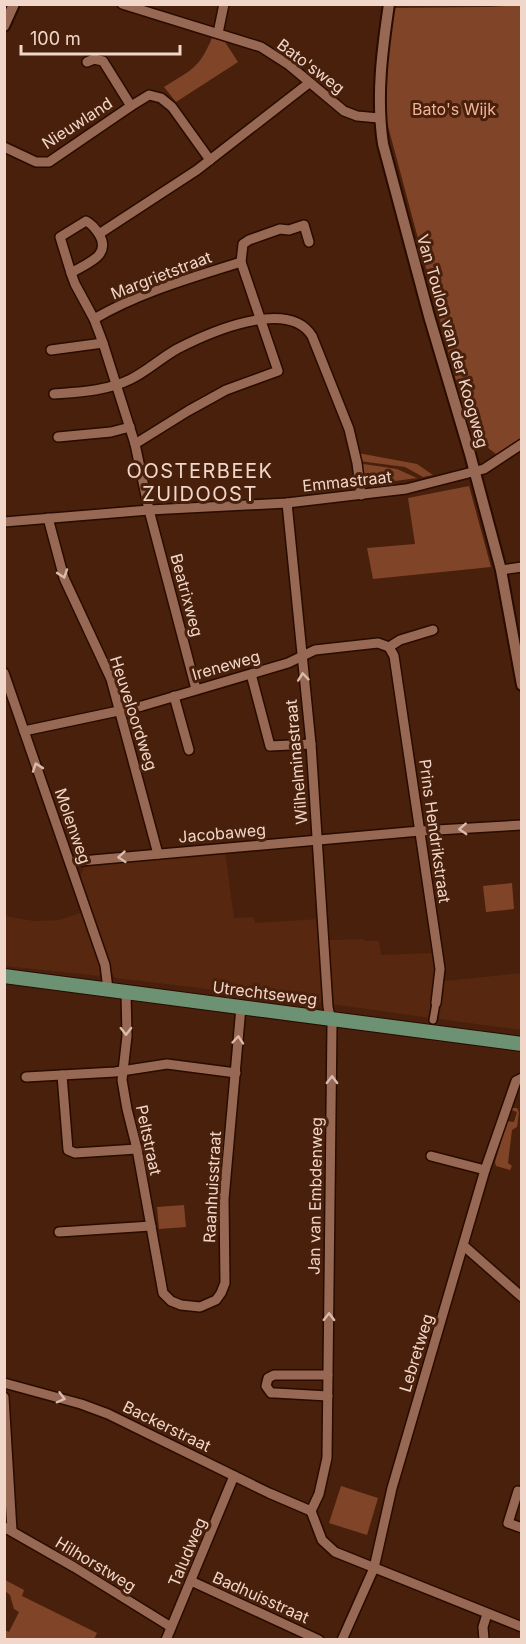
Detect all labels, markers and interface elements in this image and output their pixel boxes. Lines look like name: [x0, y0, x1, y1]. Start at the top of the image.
scale bar: [21, 18, 180, 56]
text: 100 m: [30, 28, 81, 49]
street label: Bato'sweg: [273, 34, 349, 98]
street label: Nieuwland: [38, 93, 116, 153]
park label: Bato's Wijk: [412, 99, 496, 119]
street label: Van Toulon van der Koogweg: [413, 232, 493, 450]
street label: Margrietstraat: [108, 247, 214, 303]
district label: OOSTERBEEK ZUIDOOST: [127, 459, 273, 506]
street label: Emmastraat: [301, 466, 393, 496]
street label: Beatrixweg: [166, 551, 208, 639]
one-way arrow: [56, 568, 69, 579]
street label: Ireneweg: [190, 646, 262, 684]
street label: Heuveloordweg: [106, 653, 162, 773]
one-way arrow: [297, 673, 310, 682]
street label: Wilhelminastraat: [281, 699, 311, 825]
street label: Prins Hendrikstraat: [415, 758, 455, 904]
one-way arrow: [31, 762, 44, 773]
street label: Molenweg: [51, 786, 95, 866]
street label: Jacobaweg: [177, 819, 267, 847]
one-way arrow: [459, 822, 468, 835]
one-way arrow: [118, 850, 127, 863]
street label: Utrechtseweg: [212, 977, 318, 1009]
one-way arrow: [120, 1027, 132, 1036]
one-way arrow: [231, 1036, 244, 1045]
one-way arrow: [325, 1075, 338, 1084]
street label: Peltstraat: [132, 1103, 166, 1177]
street label: Jan van Embdenweg: [304, 1117, 326, 1275]
street label: Raanhuisstraat: [199, 1131, 225, 1243]
one-way arrow: [323, 1312, 335, 1321]
street label: Lebretweg: [395, 1312, 437, 1394]
one-way arrow: [56, 1391, 66, 1404]
street label: Backerstraat: [120, 1396, 214, 1456]
street label: Taludweg: [163, 1514, 211, 1590]
street label: Hilhorstweg: [52, 1532, 140, 1596]
street label: Badhuisstraat: [210, 1567, 312, 1627]

